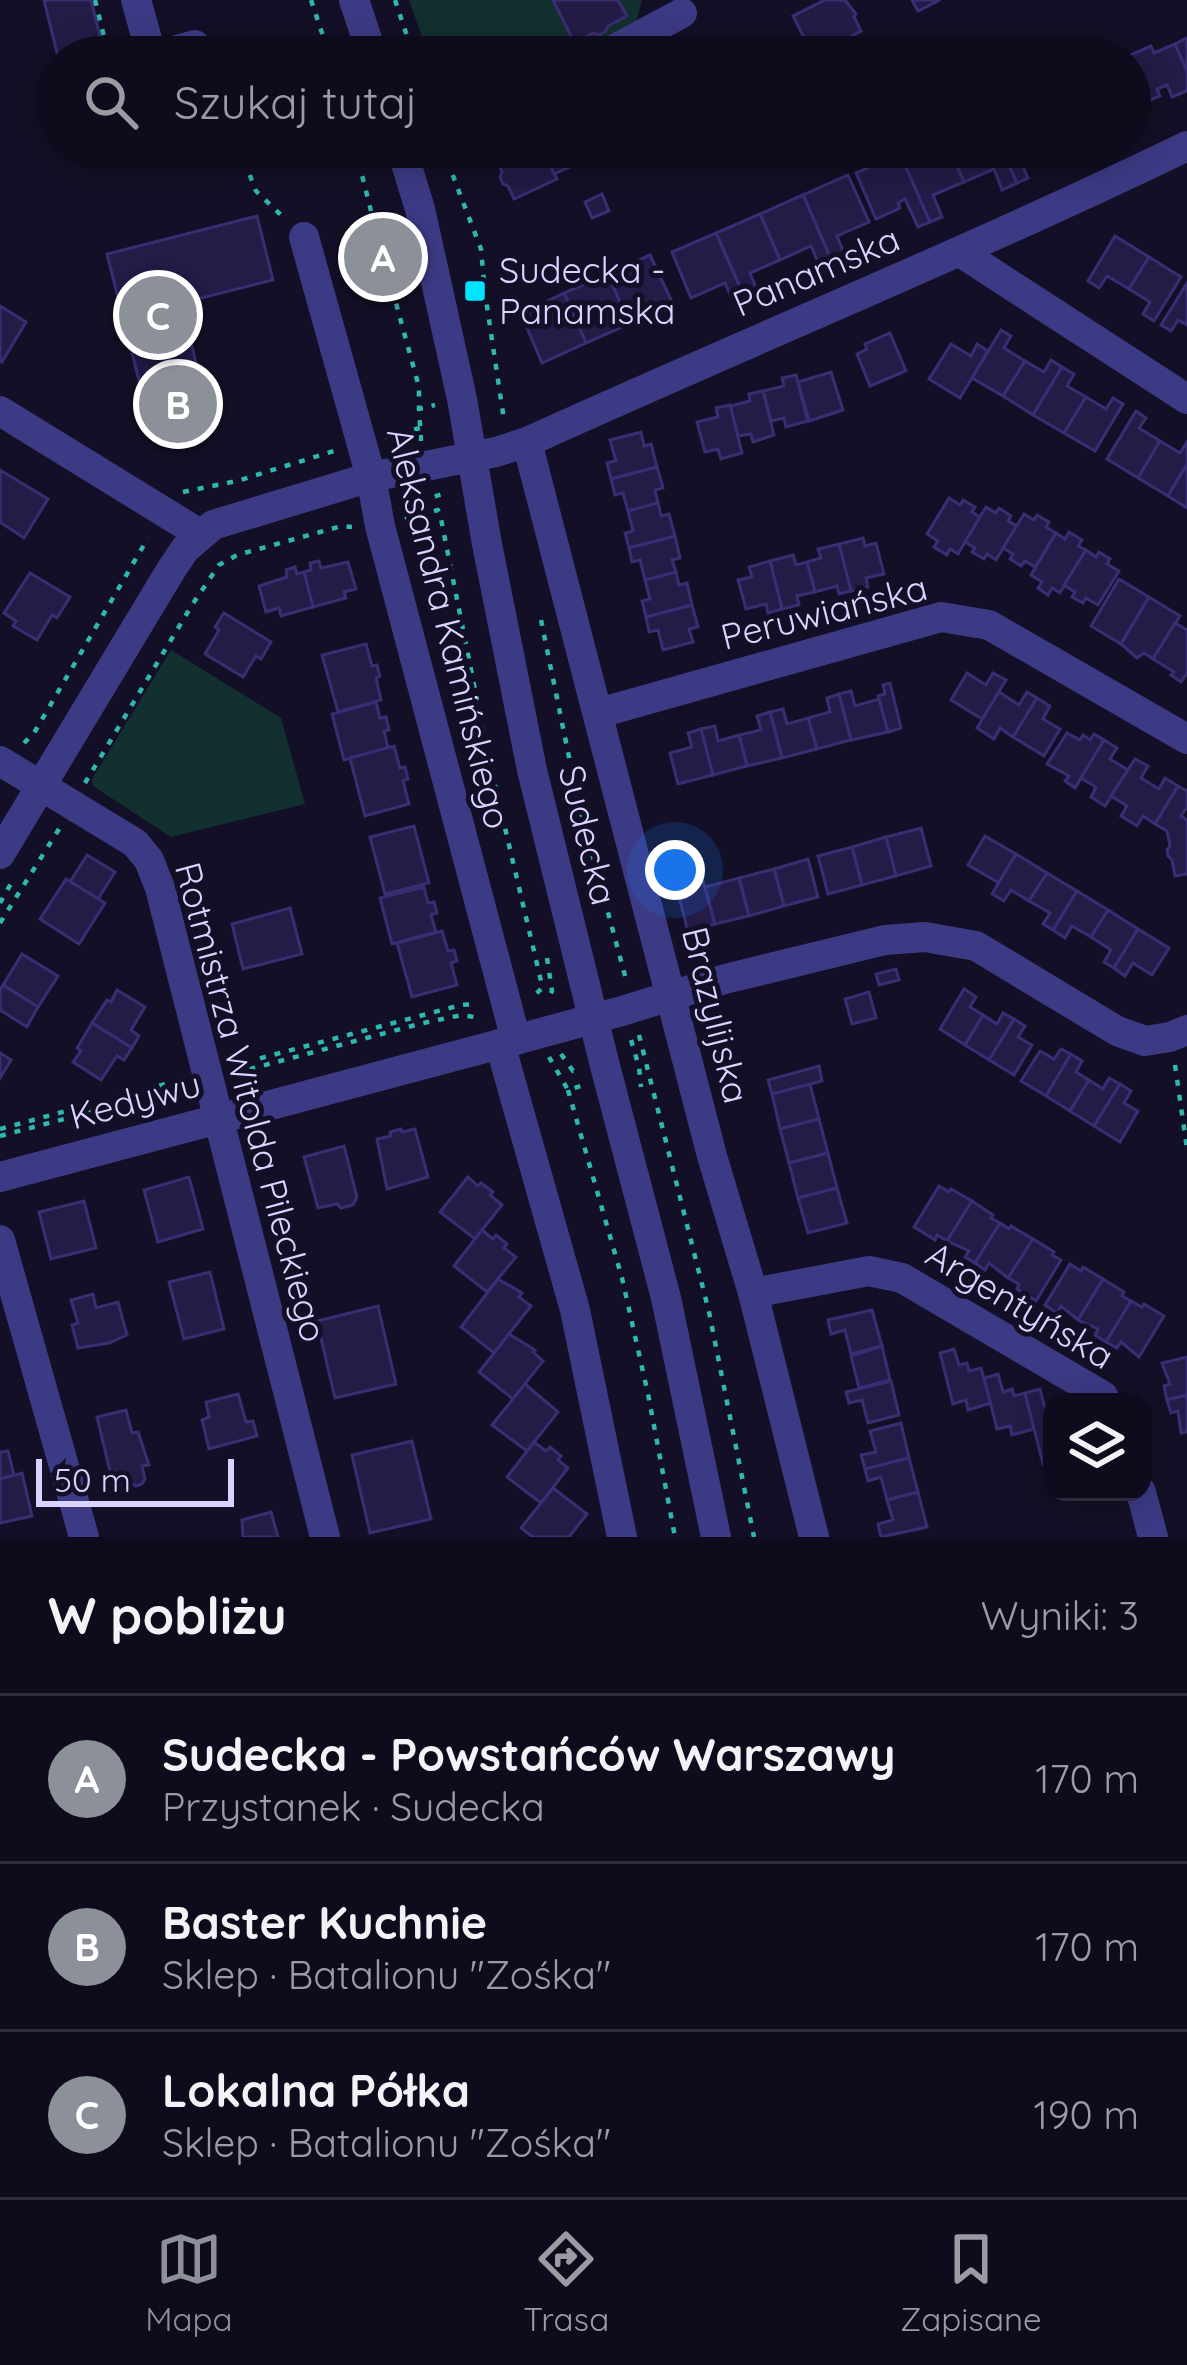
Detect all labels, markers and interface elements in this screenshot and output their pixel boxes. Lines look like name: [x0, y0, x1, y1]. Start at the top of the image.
search box: [36, 36, 1151, 168]
icon: search: [78, 69, 144, 135]
text: Szukaj tutaj: [174, 74, 418, 130]
pin: A: [344, 212, 422, 302]
street label: Panamska: [726, 215, 906, 326]
place label: Sudecka - Panamska: [499, 247, 675, 333]
pin: C: [119, 270, 197, 360]
marker: Sudecka - Panamska: [462, 278, 488, 304]
pin: B: [139, 359, 217, 449]
street label: Aleksandra Kamińskiego: [378, 422, 521, 833]
street label: Peruwiańska: [716, 564, 932, 659]
street label: Sudecka: [549, 760, 628, 909]
your location: [645, 840, 705, 900]
street label: Rotmistrza Witolda Pileckiego: [166, 857, 337, 1347]
street label: Brazylijska: [673, 922, 760, 1108]
street label: Kedywu: [64, 1060, 205, 1139]
street label: Argentyńska: [918, 1231, 1122, 1378]
map controls: [1043, 1393, 1151, 1501]
button: layers: [1043, 1393, 1151, 1501]
scale bar: [36, 1453, 234, 1506]
text: 50 m: [54, 1459, 131, 1500]
text: W pobliżu: [48, 1583, 287, 1647]
text: Wyniki: 3: [981, 1591, 1139, 1640]
text: Sudecka - Powstańców Warszawy: [162, 1726, 895, 1782]
text: A: [75, 1754, 99, 1803]
text: 170 m: [1035, 1754, 1139, 1803]
text: Przystanek · Sudecka: [162, 1782, 545, 1831]
text: Baster Kuchnie: [162, 1894, 487, 1950]
text: B: [74, 1922, 100, 1971]
text: 170 m: [1035, 1922, 1139, 1971]
text: Sklep · Batalionu "Zośka": [162, 1950, 611, 1999]
text: Lokalna Półka: [162, 2062, 470, 2118]
text: C: [75, 2090, 99, 2139]
text: 190 m: [1033, 2090, 1139, 2139]
text: Sklep · Batalionu "Zośka": [162, 2118, 611, 2167]
tab: Mapa: [145, 2226, 233, 2339]
tab: Trasa: [523, 2226, 609, 2339]
tab: Zapisane: [900, 2226, 1042, 2339]

